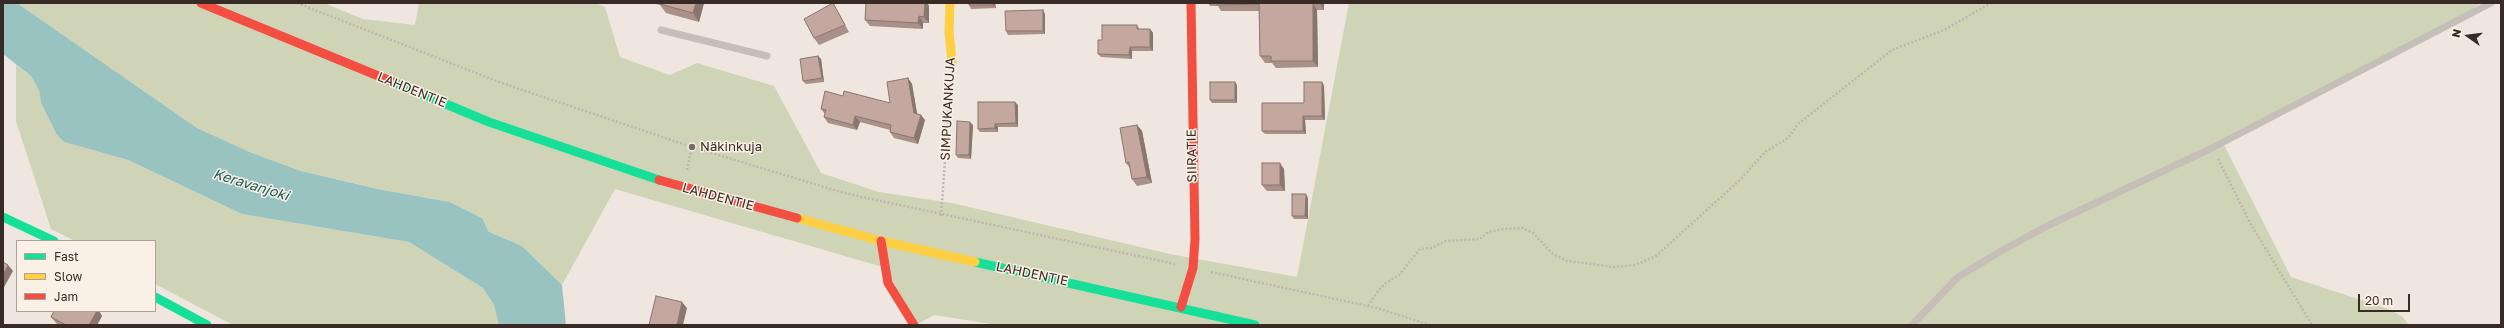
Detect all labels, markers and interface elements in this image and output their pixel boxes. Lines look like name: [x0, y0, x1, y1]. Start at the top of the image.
north arrow: [2448, 16, 2488, 56]
text: N: [2449, 27, 2463, 39]
street label: SIMPUKANKUJA: [938, 57, 958, 161]
street label: LAHDENTIE: [375, 69, 449, 111]
street label: SIIRATIE: [1184, 129, 1200, 183]
place label: Näkinkuja: [700, 139, 762, 155]
marker: Näkinkuja: [687, 142, 697, 152]
water label: Keravanjoki: [211, 166, 291, 204]
street label: LAHDENTIE: [681, 180, 755, 214]
legend: [16, 240, 156, 312]
text: Fast: [54, 249, 79, 264]
street label: LAHDENTIE: [994, 259, 1070, 289]
text: Slow: [54, 269, 82, 284]
scale bar: [2360, 286, 2412, 312]
text: Jam: [54, 289, 78, 304]
text: 20 m: [2365, 293, 2393, 308]

